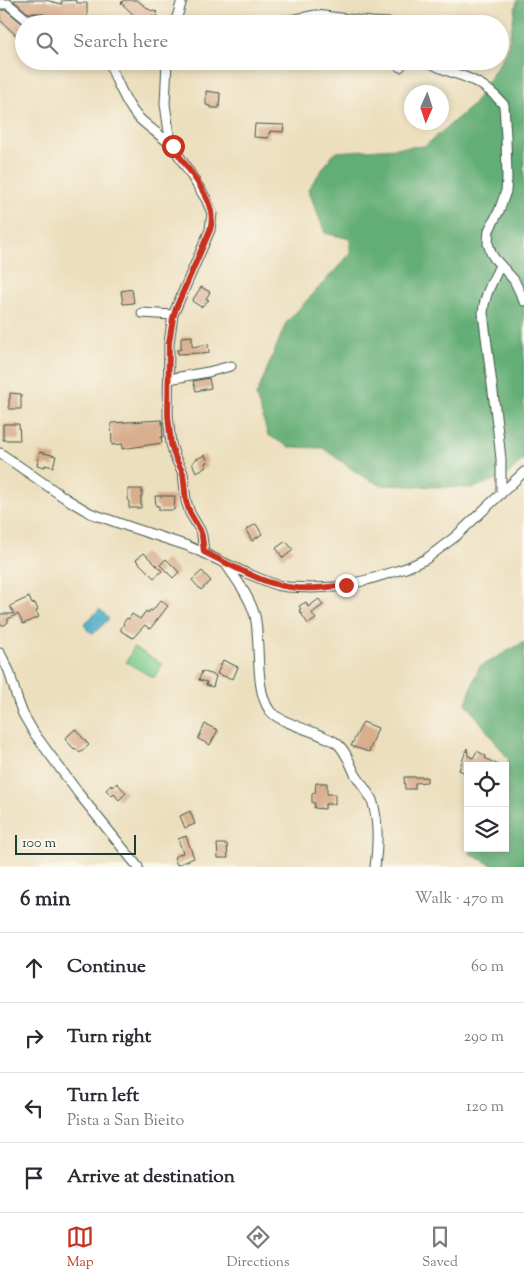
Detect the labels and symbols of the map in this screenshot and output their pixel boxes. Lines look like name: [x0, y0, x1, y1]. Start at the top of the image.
north arrow: [404, 85, 449, 130]
route start: [162, 135, 185, 158]
route end: [335, 574, 358, 597]
scale bar: [15, 832, 136, 855]

